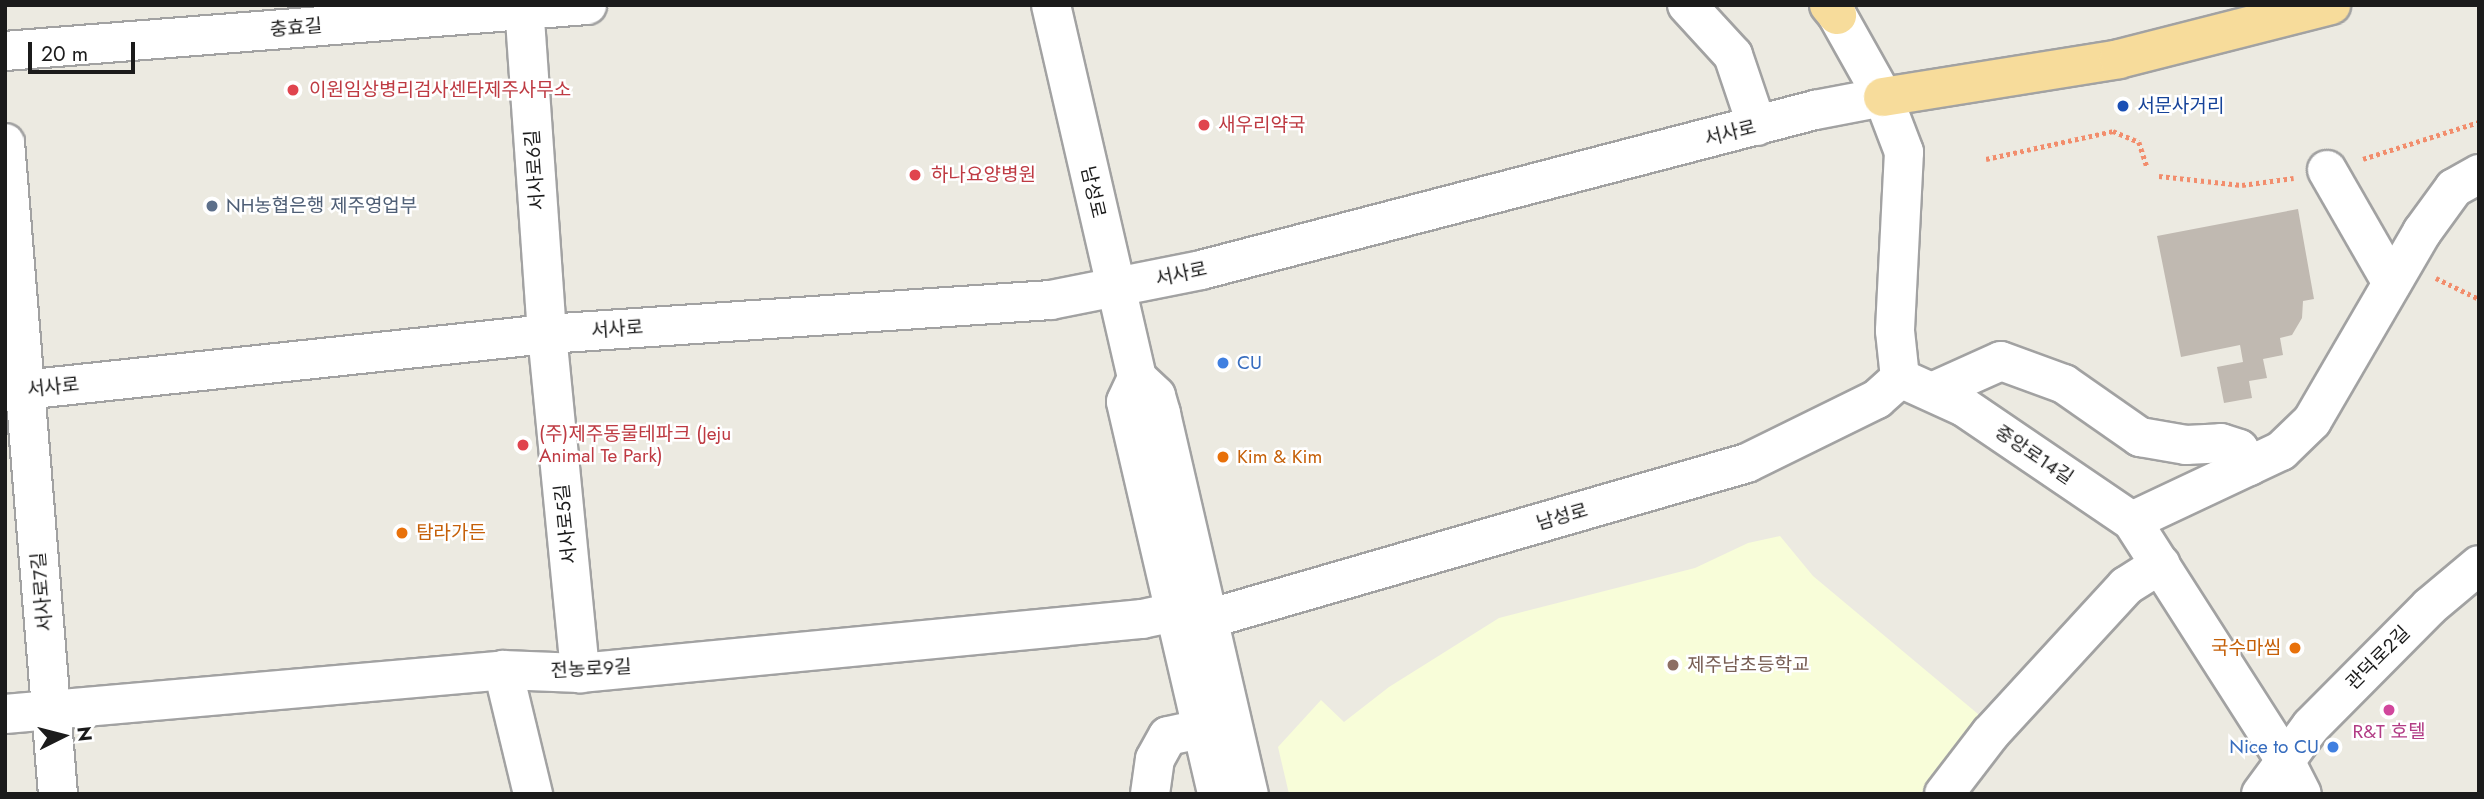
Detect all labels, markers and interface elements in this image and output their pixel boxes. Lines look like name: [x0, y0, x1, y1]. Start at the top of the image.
street label: 충효길: [269, 14, 323, 42]
scale bar: [32, 28, 138, 72]
text: 20 m: [41, 39, 88, 69]
place label: 이원임상병리검사센타제주사무소: [309, 79, 571, 101]
marker: 이원임상병리검사센타제주사무소: [283, 80, 303, 100]
place label: 서문사거리: [2137, 95, 2224, 117]
marker: 서문사거리: [2115, 98, 2131, 114]
place label: 새우리약국: [1218, 114, 1305, 136]
street label: 서사로: [1702, 116, 1758, 150]
marker: 새우리약국: [1196, 117, 1212, 133]
street label: 서사로6길: [521, 129, 549, 211]
place label: 하나요양병원: [931, 164, 1036, 186]
street label: 남성로: [1076, 164, 1110, 220]
marker: 하나요양병원: [905, 165, 925, 185]
place label: NH농협은행 제주영업부: [226, 195, 417, 217]
marker: NH농협은행 제주영업부: [204, 198, 220, 214]
street label: 서사로: [1153, 257, 1209, 291]
street label: 서사로: [590, 316, 644, 342]
place label: CU: [1237, 352, 1262, 374]
marker: CU: [1215, 355, 1231, 371]
street label: 서사로: [26, 373, 80, 401]
street label: 중앙로14길: [1991, 421, 2077, 489]
place label: (주)제주동물테파크 (Jeju Animal Te Park): [539, 423, 731, 467]
marker: (주)제주동물테파크 (Jeju Animal Te Park): [513, 435, 533, 455]
place label: Kim & Kim: [1237, 446, 1322, 468]
marker: Kim & Kim: [1215, 449, 1231, 465]
street label: 서사로5길: [550, 483, 582, 565]
street label: 남성로: [1534, 499, 1590, 535]
place label: 탐라가든: [416, 522, 486, 544]
marker: 탐라가든: [394, 525, 410, 541]
street label: 서사로7길: [27, 551, 57, 633]
street label: 관덕로2길: [2341, 621, 2415, 695]
place label: 국수마씸: [2211, 637, 2281, 659]
marker: 국수마씸: [2287, 640, 2303, 656]
place label: 제주남초등학교: [1687, 654, 1809, 676]
street label: 전농로9길: [550, 655, 632, 683]
marker: 제주남초등학교: [1665, 657, 1681, 673]
north arrow: [28, 701, 98, 771]
marker: R&T 호텔: [2381, 702, 2397, 718]
place label: R&T 호텔: [2353, 721, 2425, 743]
text: N: [70, 725, 99, 743]
place label: Nice to CU: [2229, 736, 2319, 758]
marker: Nice to CU: [2325, 739, 2341, 755]

